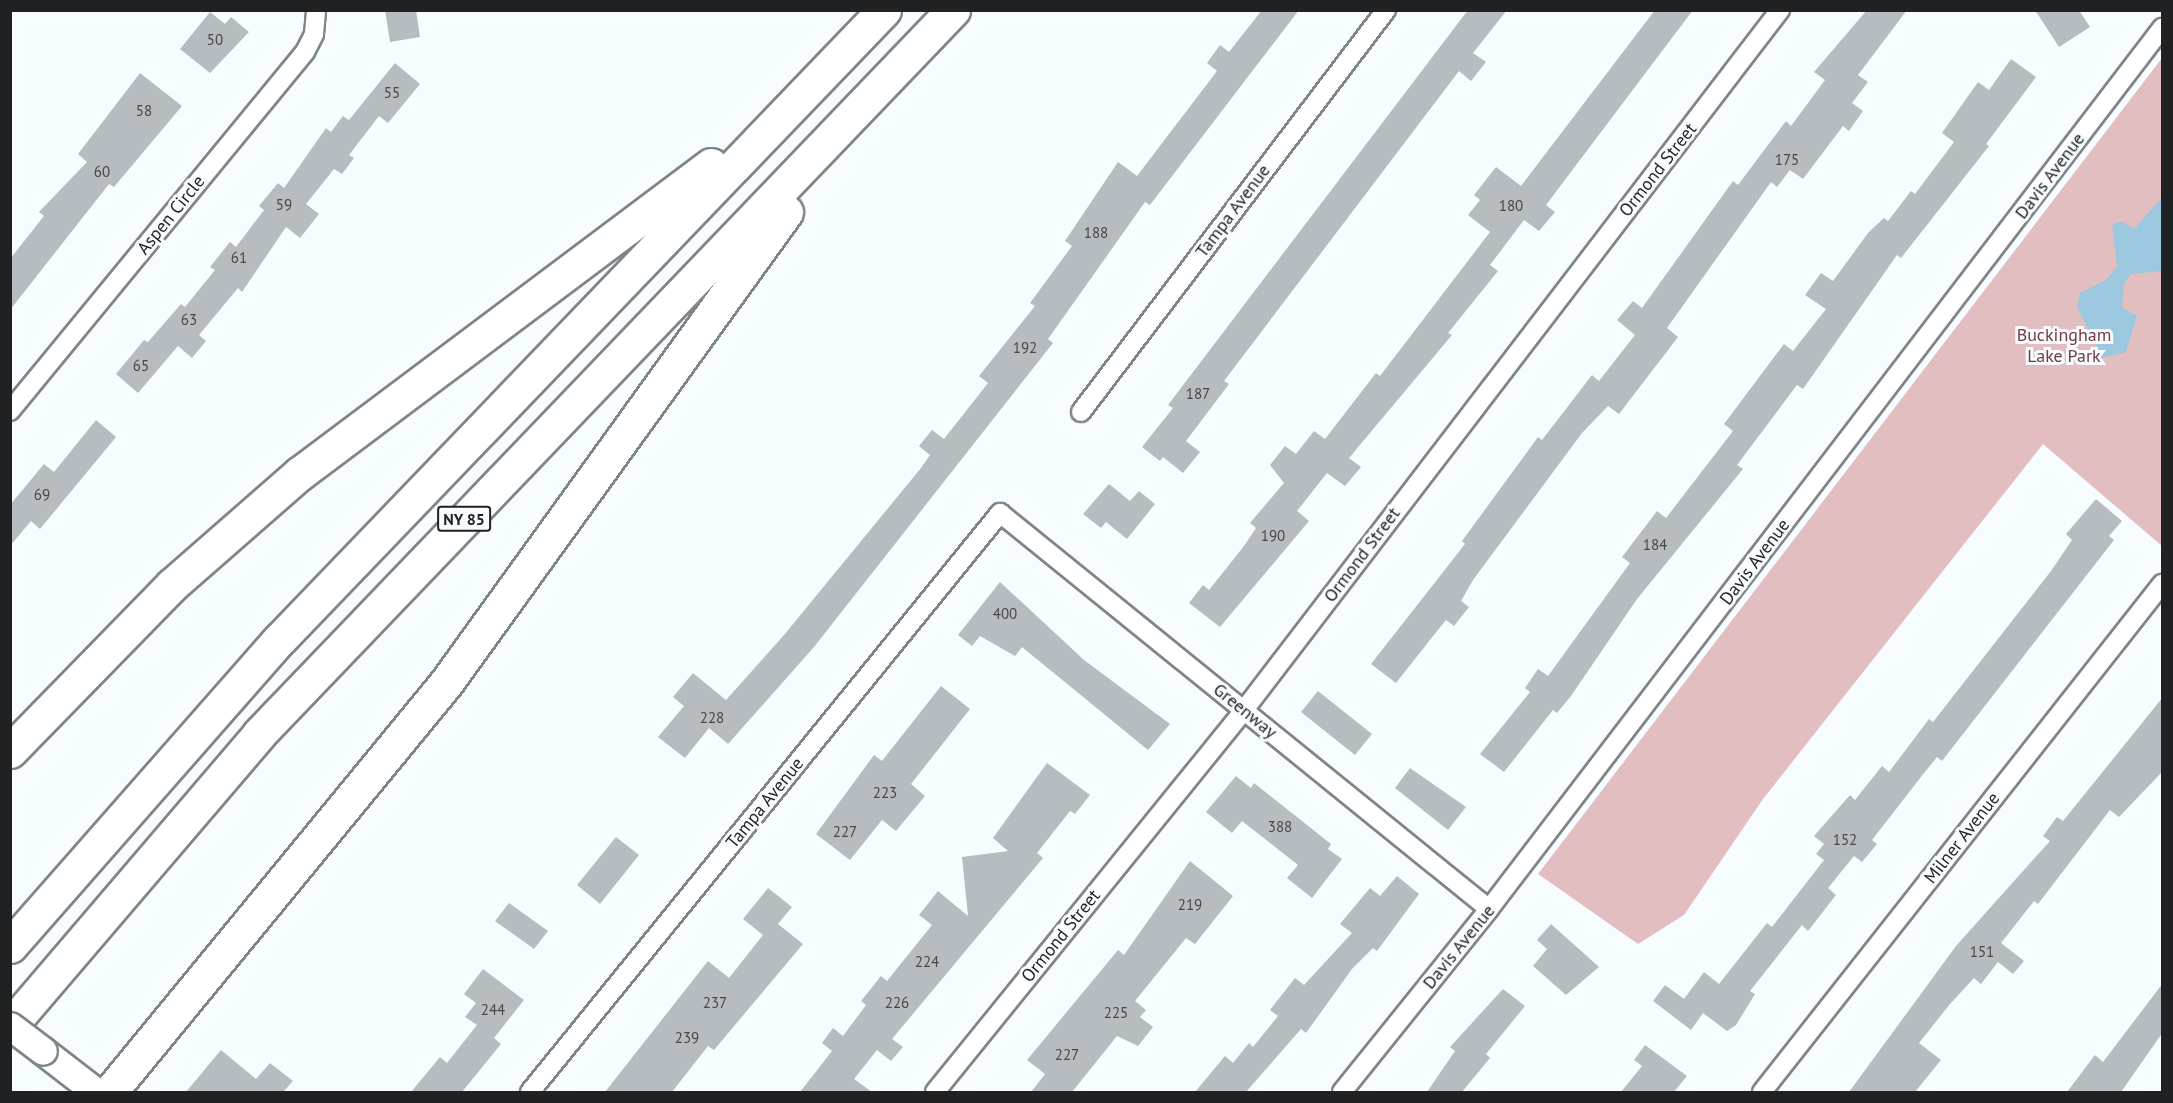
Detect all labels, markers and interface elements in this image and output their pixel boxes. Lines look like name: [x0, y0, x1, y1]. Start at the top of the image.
house number: 50: [207, 31, 223, 49]
house number: 55: [384, 84, 400, 102]
house number: 58: [136, 102, 152, 120]
street label: Ormond Street: [1615, 119, 1701, 221]
street label: Davis Avenue: [2010, 128, 2090, 224]
house number: 175: [1775, 151, 1799, 169]
street label: Tampa Avenue: [1191, 160, 1275, 262]
house number: 60: [94, 163, 110, 181]
street label: Aspen Circle: [133, 171, 209, 259]
house number: 59: [276, 196, 292, 214]
house number: 180: [1499, 197, 1523, 215]
house number: 188: [1084, 224, 1108, 242]
house number: 61: [231, 249, 247, 267]
house number: 63: [181, 311, 197, 329]
park label: Buckingham Lake Park: [2017, 325, 2111, 368]
house number: 192: [1013, 339, 1037, 357]
house number: 65: [133, 357, 149, 375]
house number: 187: [1186, 385, 1210, 403]
house number: 69: [34, 486, 50, 504]
street label: Ormond Street: [1319, 503, 1405, 607]
road number: NY 85: [436, 506, 492, 532]
street label: Davis Avenue: [1715, 514, 1795, 610]
house number: 190: [1261, 527, 1285, 545]
house number: 184: [1643, 536, 1667, 554]
house number: 400: [993, 605, 1017, 623]
street label: Greenway: [1209, 679, 1281, 743]
house number: 228: [700, 709, 724, 727]
street label: Tampa Avenue: [722, 753, 808, 853]
house number: 223: [873, 784, 897, 802]
street label: Milner Avenue: [1919, 788, 2005, 888]
house number: 388: [1268, 818, 1292, 836]
house number: 227: [833, 823, 857, 841]
house number: 152: [1833, 831, 1857, 849]
street label: Ormond Street: [1017, 885, 1105, 987]
house number: 219: [1178, 896, 1202, 914]
street label: Davis Avenue: [1418, 900, 1500, 994]
house number: 151: [1970, 943, 1994, 961]
house number: 224: [915, 953, 939, 971]
house number: 237: [703, 994, 727, 1012]
house number: 226: [885, 994, 909, 1012]
house number: 244: [481, 1001, 505, 1019]
house number: 225: [1104, 1004, 1128, 1022]
house number: 239: [675, 1029, 699, 1047]
house number: 227: [1055, 1046, 1079, 1064]

